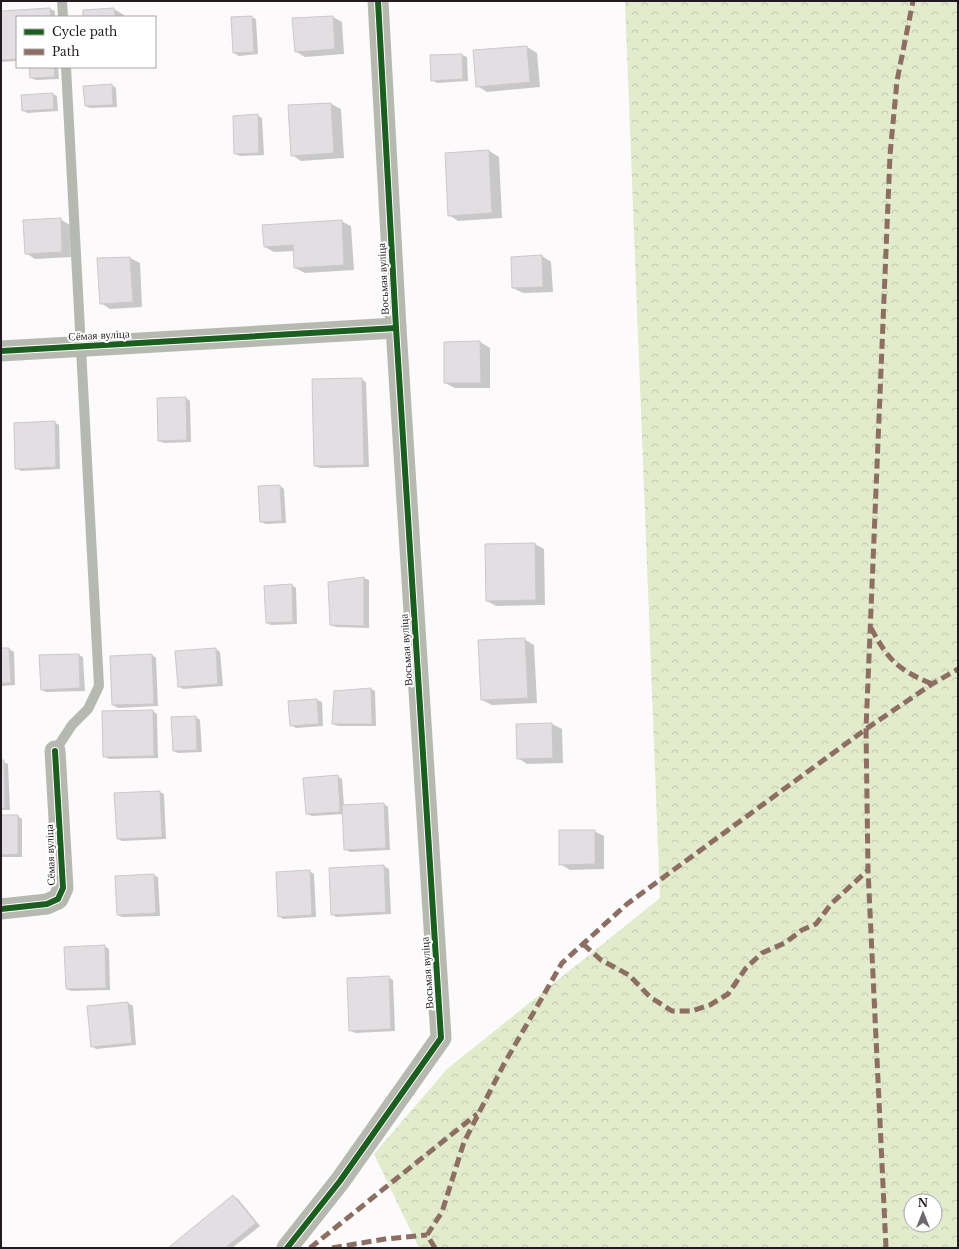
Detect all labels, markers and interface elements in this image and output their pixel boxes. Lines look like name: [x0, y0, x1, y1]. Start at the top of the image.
legend: [16, 16, 156, 68]
text: Cycle path: [52, 24, 117, 39]
text: Path: [52, 44, 80, 59]
street label: Восьмая вуліца: [374, 243, 392, 315]
street label: Сёмая вуліца: [68, 326, 130, 344]
street label: Восьмая вуліца: [396, 613, 415, 686]
street label: Сёмая вуліца: [42, 824, 58, 886]
street label: Восьмая вуліца: [417, 936, 436, 1009]
north arrow: [903, 1193, 943, 1233]
text: N: [918, 1196, 929, 1210]

